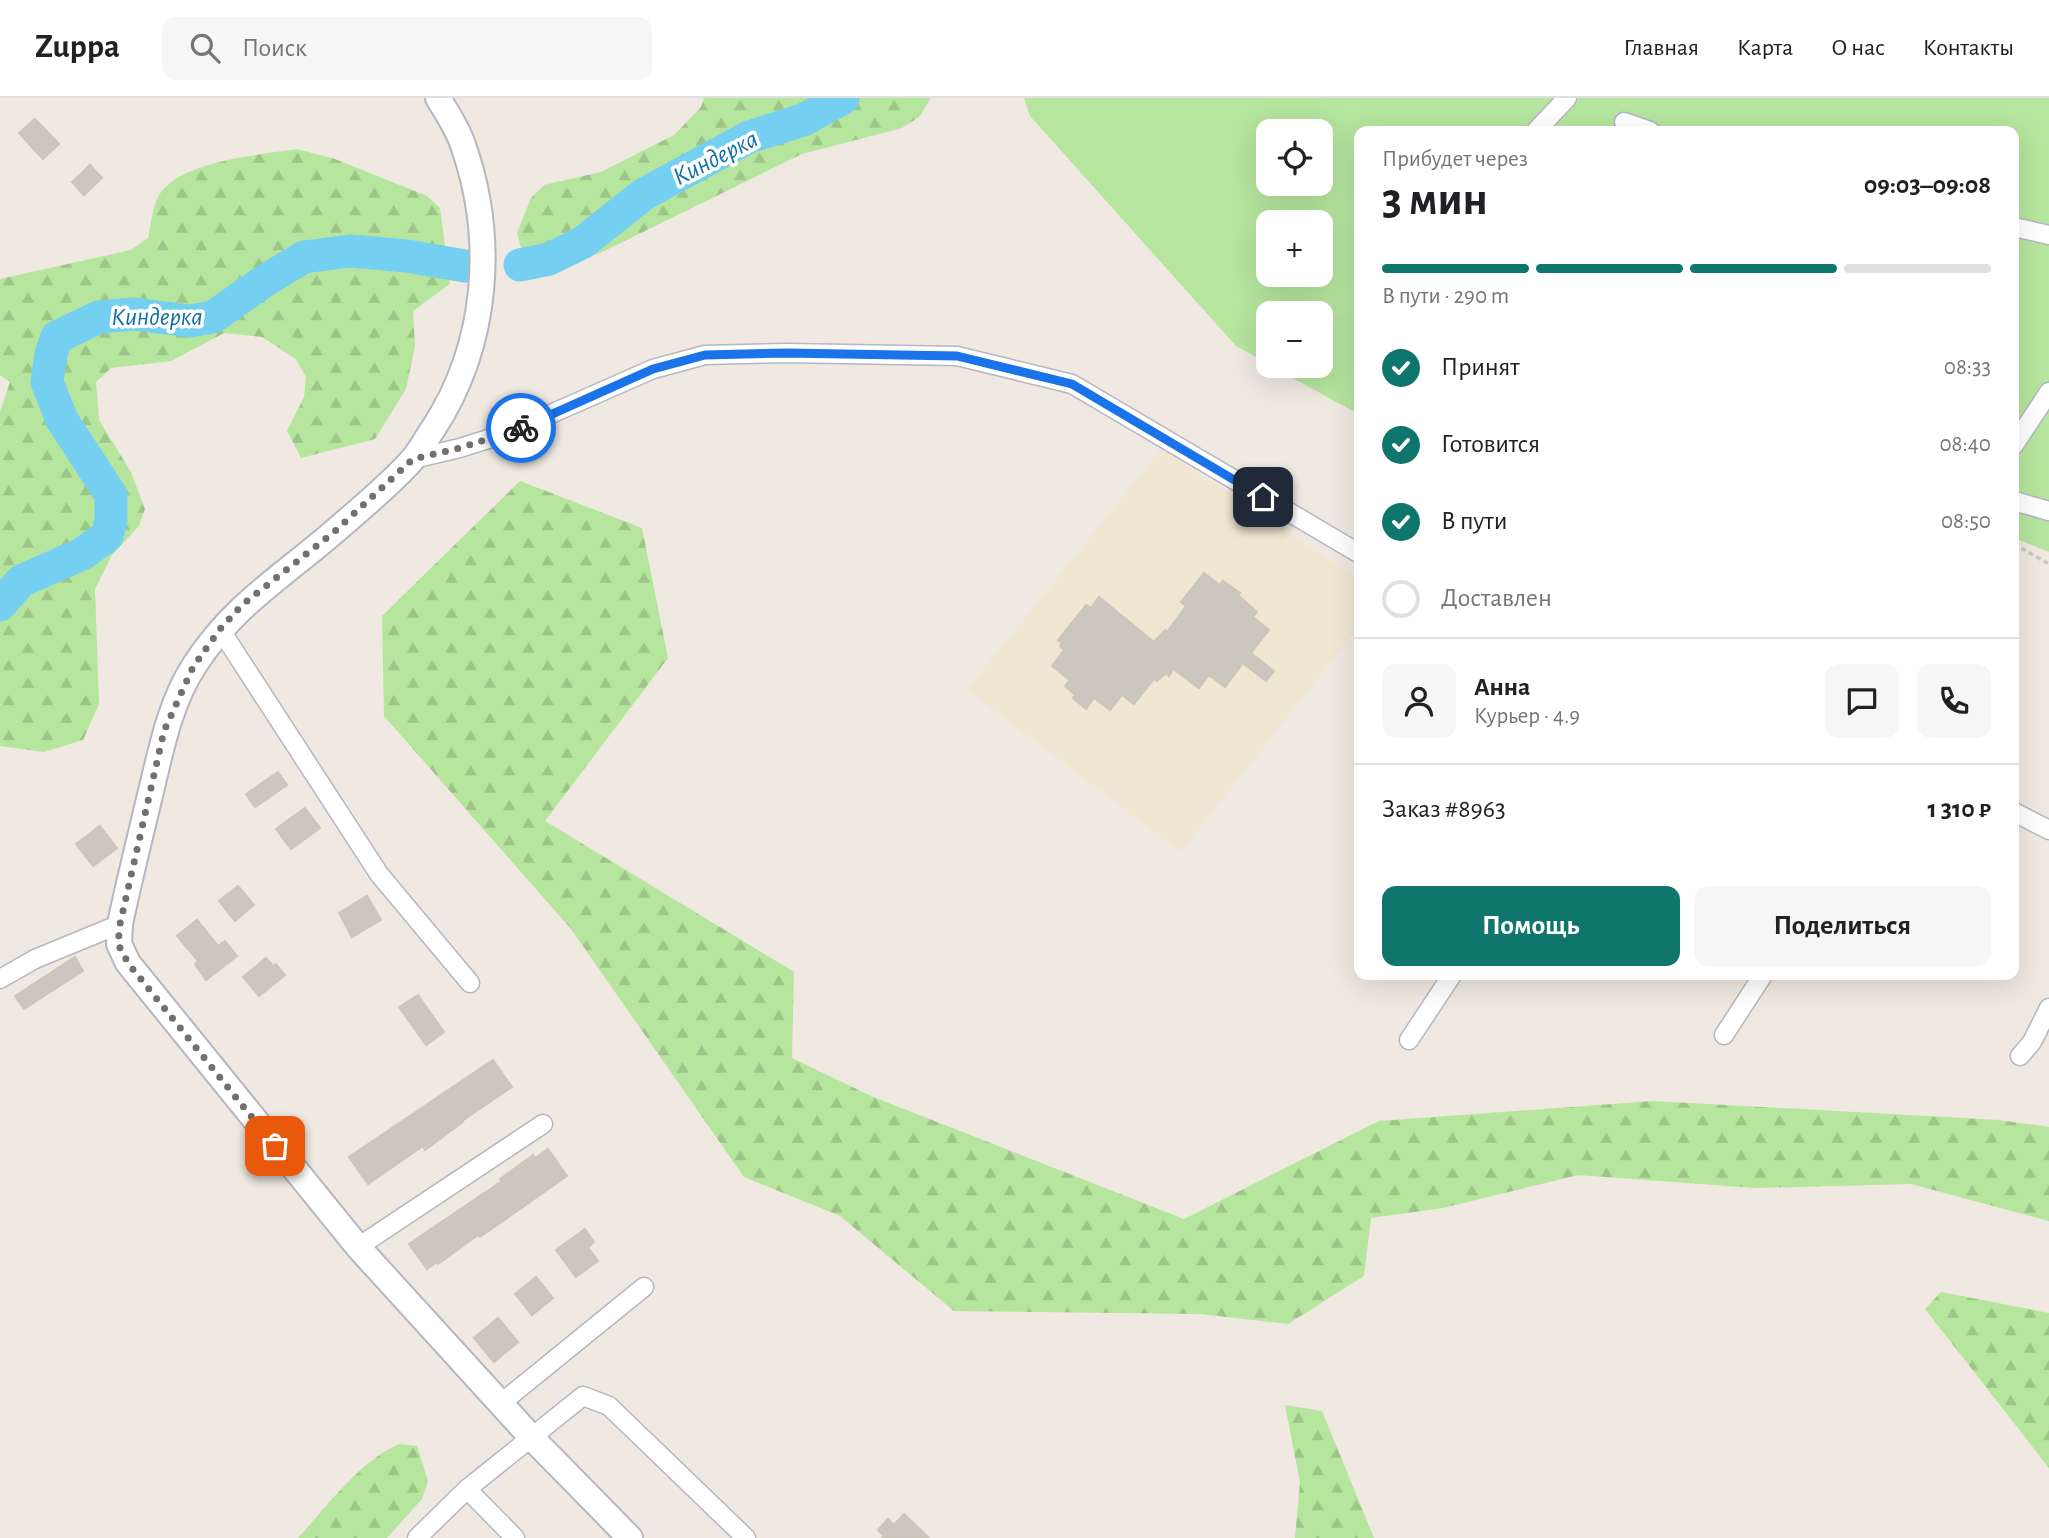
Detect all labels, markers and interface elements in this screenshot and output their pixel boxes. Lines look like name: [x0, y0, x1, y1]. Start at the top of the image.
search box: [162, 17, 652, 80]
icon: search: [186, 29, 224, 67]
text: Zuppa: [35, 31, 120, 64]
text: Поиск: [242, 35, 307, 61]
text: Главная: [1624, 36, 1699, 60]
text: Карта: [1737, 36, 1793, 60]
text: О нас: [1831, 36, 1885, 60]
text: Контакты: [1923, 36, 2014, 60]
map controls: [1256, 119, 1333, 378]
button: locate: [1256, 119, 1333, 196]
water label: Киндерка: [669, 126, 762, 190]
text: Прибудет через: [1382, 148, 1528, 171]
text: 09:03–09:08: [1864, 172, 1991, 198]
text: 3 мин: [1382, 177, 1488, 223]
button: +: [1256, 210, 1333, 287]
text: В пути · 290 m: [1382, 285, 1509, 308]
button: −: [1256, 301, 1333, 378]
water label: Киндерка: [111, 304, 203, 330]
icon: check: [1382, 349, 1420, 387]
text: Принят: [1441, 354, 1520, 380]
text: 08:33: [1944, 356, 1991, 379]
courier: [486, 393, 556, 463]
icon: bike: [502, 409, 540, 447]
icon: check: [1382, 426, 1420, 464]
text: Готовится: [1441, 431, 1540, 457]
text: 08:40: [1939, 433, 1991, 456]
pin: [1233, 467, 1293, 527]
icon: home: [1244, 478, 1282, 516]
icon: check: [1382, 503, 1420, 541]
text: В пути: [1441, 508, 1507, 534]
text: 08:50: [1941, 510, 1991, 533]
text: Доставлен: [1441, 585, 1552, 611]
button: person: [1382, 664, 1456, 738]
button: chat: [1825, 664, 1899, 738]
button: phone: [1917, 664, 1991, 738]
text: Анна: [1474, 674, 1530, 700]
text: Курьер · 4.9: [1474, 705, 1580, 728]
text: Заказ #8963: [1382, 796, 1506, 822]
text: 1 310 ₽: [1928, 796, 1991, 822]
button: Помощь: [1382, 886, 1680, 966]
button: Поделиться: [1694, 886, 1991, 966]
pin: [245, 1116, 305, 1176]
icon: bag: [256, 1127, 294, 1165]

